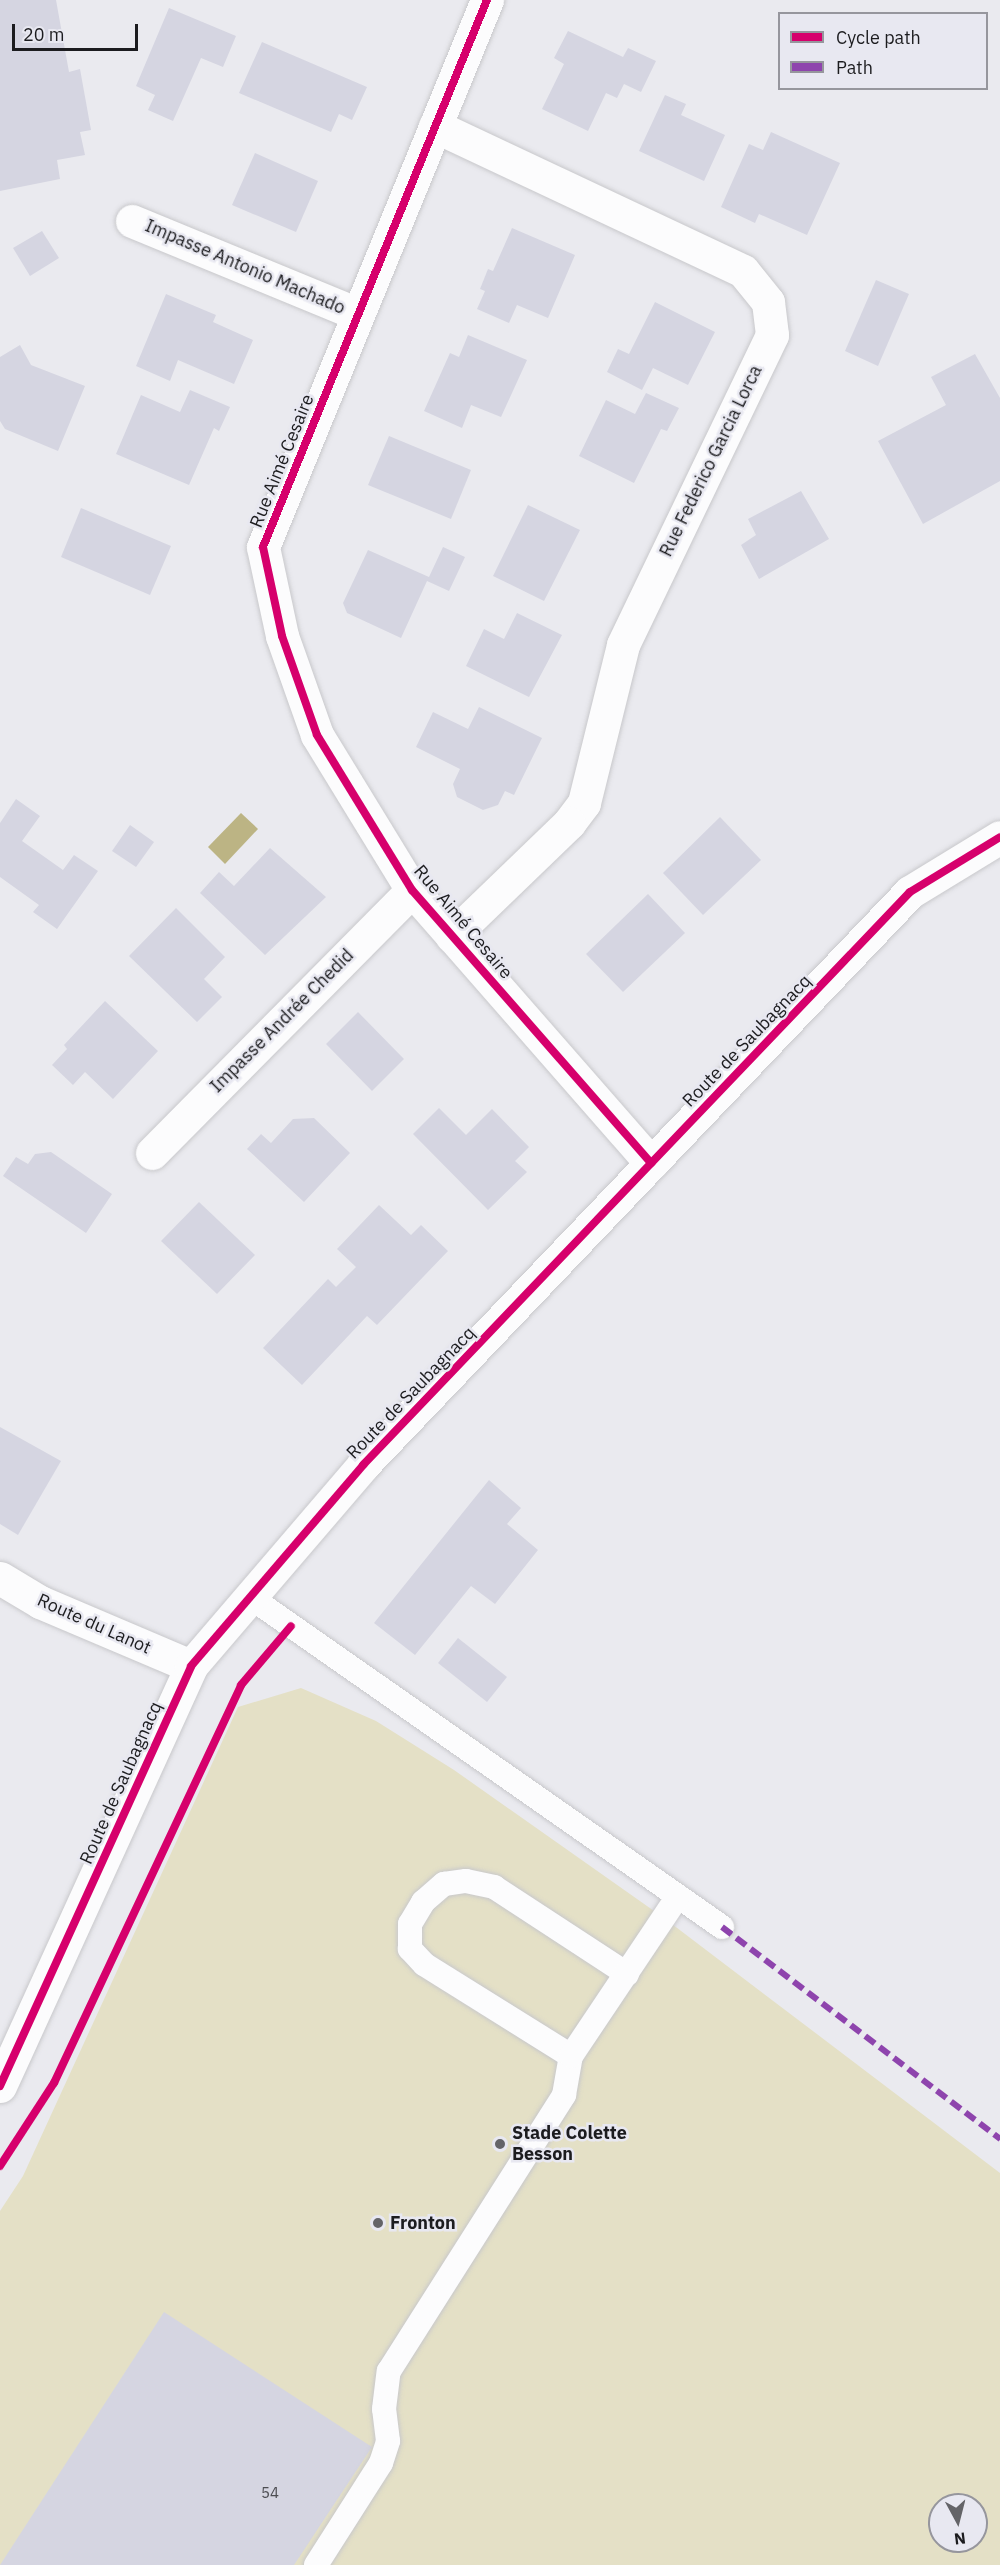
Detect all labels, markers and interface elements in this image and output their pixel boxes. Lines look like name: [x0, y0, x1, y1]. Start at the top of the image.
scale bar: [15, 12, 141, 50]
legend: [778, 12, 988, 90]
text: 20 m: [23, 23, 65, 46]
text: Cycle path: [836, 26, 921, 49]
text: Path: [836, 56, 873, 79]
street label: Impasse Antonio Machado: [142, 215, 348, 319]
street label: Rue Federico Garcia Lorca: [655, 362, 767, 560]
street label: Rue Aimé Cesaire: [245, 391, 319, 531]
street label: Rue Aimé Cesaire: [409, 861, 517, 983]
street label: Impasse Andrée Chedid: [206, 945, 358, 1097]
street label: Route de Saubagnacq: [678, 970, 816, 1112]
street label: Route de Saubagnacq: [342, 1322, 480, 1464]
street label: Route du Lanot: [34, 1589, 154, 1659]
street label: Route de Saubagnacq: [75, 1698, 167, 1868]
place label: Stade Colette Besson: [512, 2123, 627, 2166]
marker: Stade Colette Besson: [493, 2137, 507, 2151]
place label: Fronton: [390, 2212, 456, 2234]
marker: Fronton: [371, 2216, 385, 2230]
house number: 54: [261, 2484, 279, 2502]
north arrow: [928, 2493, 988, 2553]
text: N: [953, 2528, 967, 2550]

